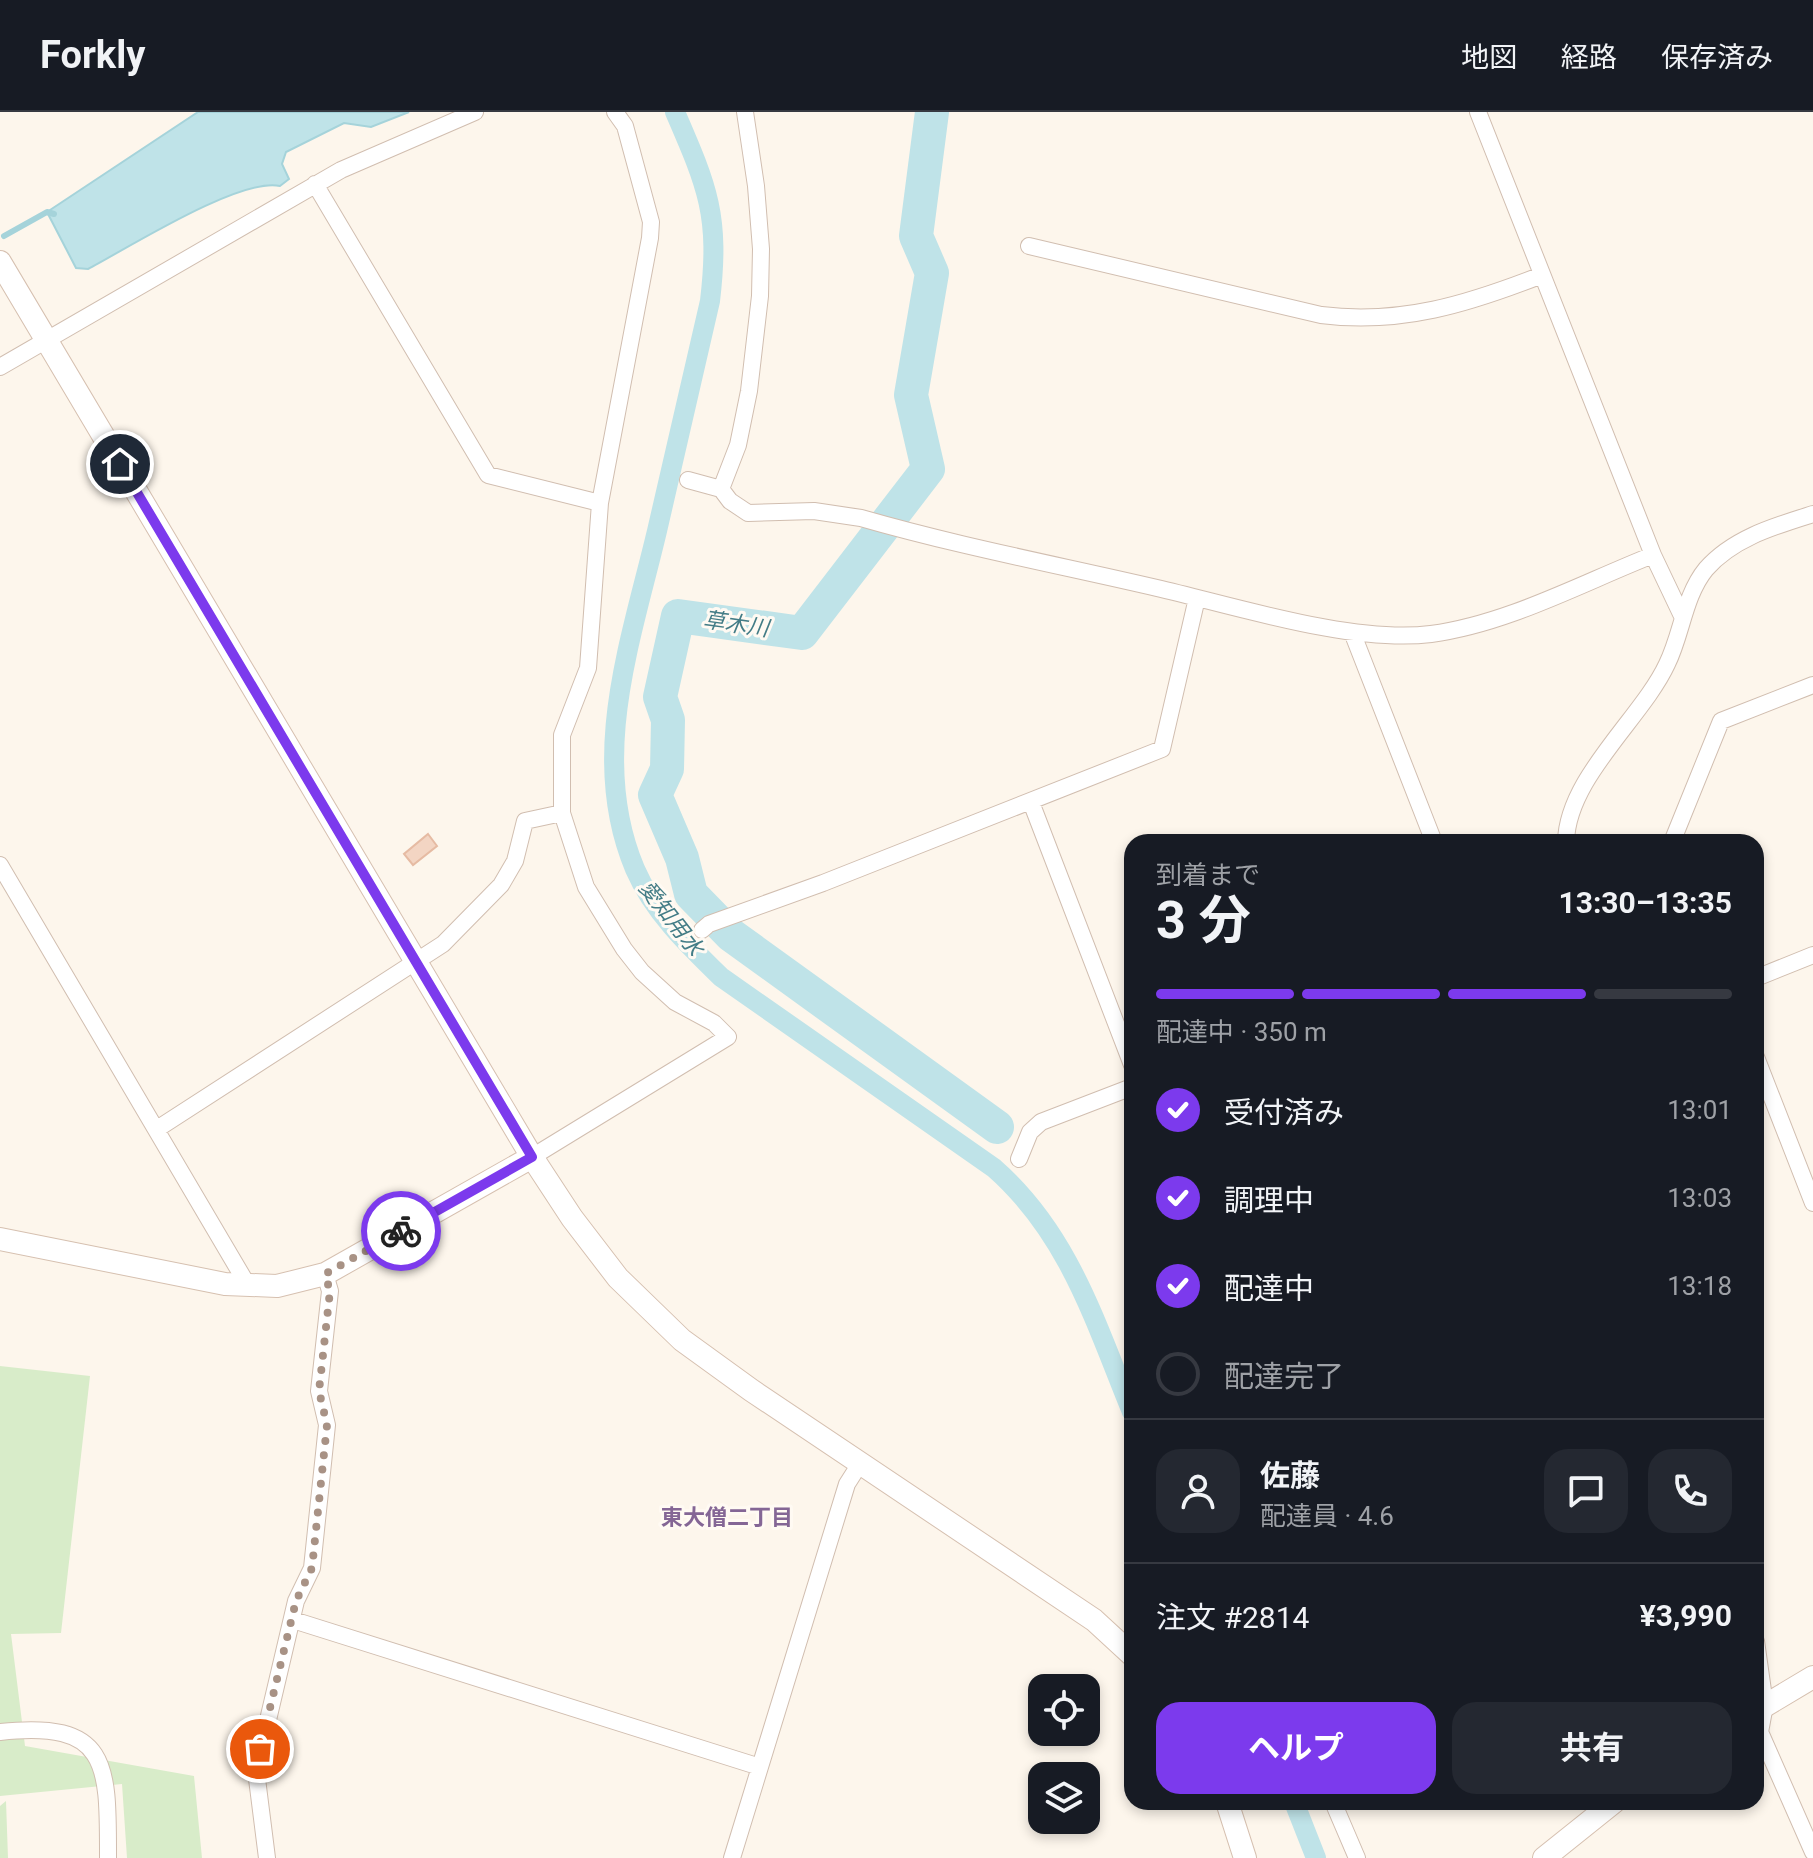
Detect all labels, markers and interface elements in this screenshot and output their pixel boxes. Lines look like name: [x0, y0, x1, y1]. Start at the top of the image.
text: Forkly: [40, 33, 145, 77]
text: 地図: [1461, 41, 1517, 74]
text: 経路: [1561, 41, 1617, 74]
text: 保存済み: [1661, 41, 1773, 74]
pin: [86, 430, 154, 498]
icon: home: [98, 442, 142, 486]
water label: 草木川: [702, 607, 772, 641]
text: 到着まで: [1156, 860, 1260, 890]
water label: 愛知用水: [634, 876, 709, 962]
text: 13:30–13:35: [1558, 885, 1732, 920]
text: 3 分: [1156, 890, 1251, 951]
text: 配達中 · 350 m: [1156, 1017, 1327, 1047]
icon: check: [1156, 1088, 1200, 1132]
text: 受付済み: [1224, 1095, 1344, 1130]
text: 13:01: [1667, 1095, 1732, 1125]
icon: check: [1156, 1176, 1200, 1220]
text: 調理中: [1224, 1183, 1314, 1218]
text: 13:03: [1667, 1183, 1732, 1213]
courier: [361, 1191, 441, 1271]
icon: bike: [379, 1209, 423, 1253]
icon: check: [1156, 1264, 1200, 1308]
text: 配達中: [1224, 1271, 1314, 1306]
text: 13:18: [1667, 1271, 1732, 1301]
text: 配達完了: [1224, 1359, 1344, 1394]
button: person: [1156, 1449, 1240, 1533]
button: chat: [1544, 1449, 1628, 1533]
button: phone: [1648, 1449, 1732, 1533]
text: 佐藤: [1260, 1458, 1320, 1493]
text: 配達員 · 4.6: [1260, 1501, 1394, 1531]
district label: 東大僧二丁目: [661, 1505, 793, 1530]
text: ¥3,990: [1640, 1598, 1732, 1633]
text: 注文 #2814: [1156, 1600, 1309, 1635]
map controls: [1028, 1674, 1100, 1834]
button: locate: [1028, 1674, 1100, 1746]
button: ヘルプ: [1156, 1702, 1436, 1794]
button: 共有: [1452, 1702, 1732, 1794]
pin: [226, 1715, 294, 1783]
icon: bag: [238, 1727, 282, 1771]
button: layers: [1028, 1762, 1100, 1834]

